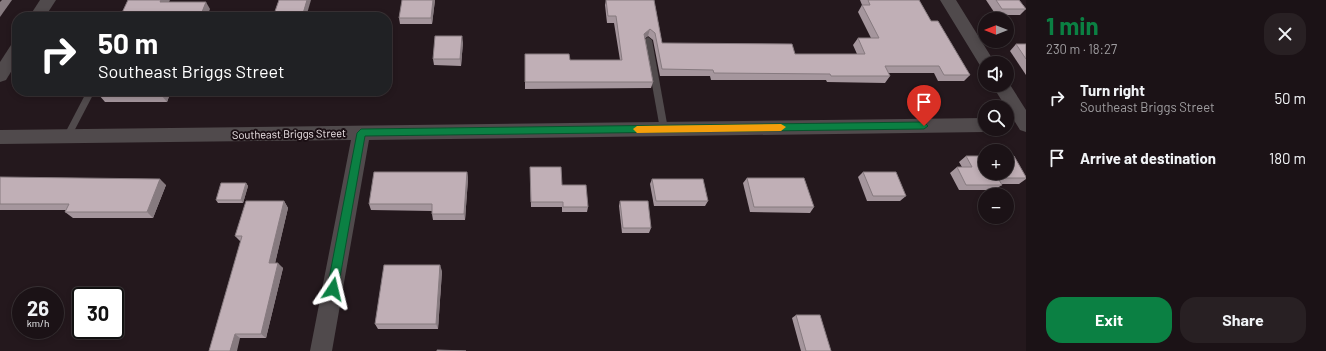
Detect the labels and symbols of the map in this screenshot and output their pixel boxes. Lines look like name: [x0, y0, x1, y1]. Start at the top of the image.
north arrow: [978, 12, 1014, 48]
pin: [907, 85, 941, 126]
street label: Southeast Briggs Street: [232, 126, 346, 141]
position arrow: [312, 268, 354, 310]
speed limit sign: 30: [72, 287, 124, 339]

